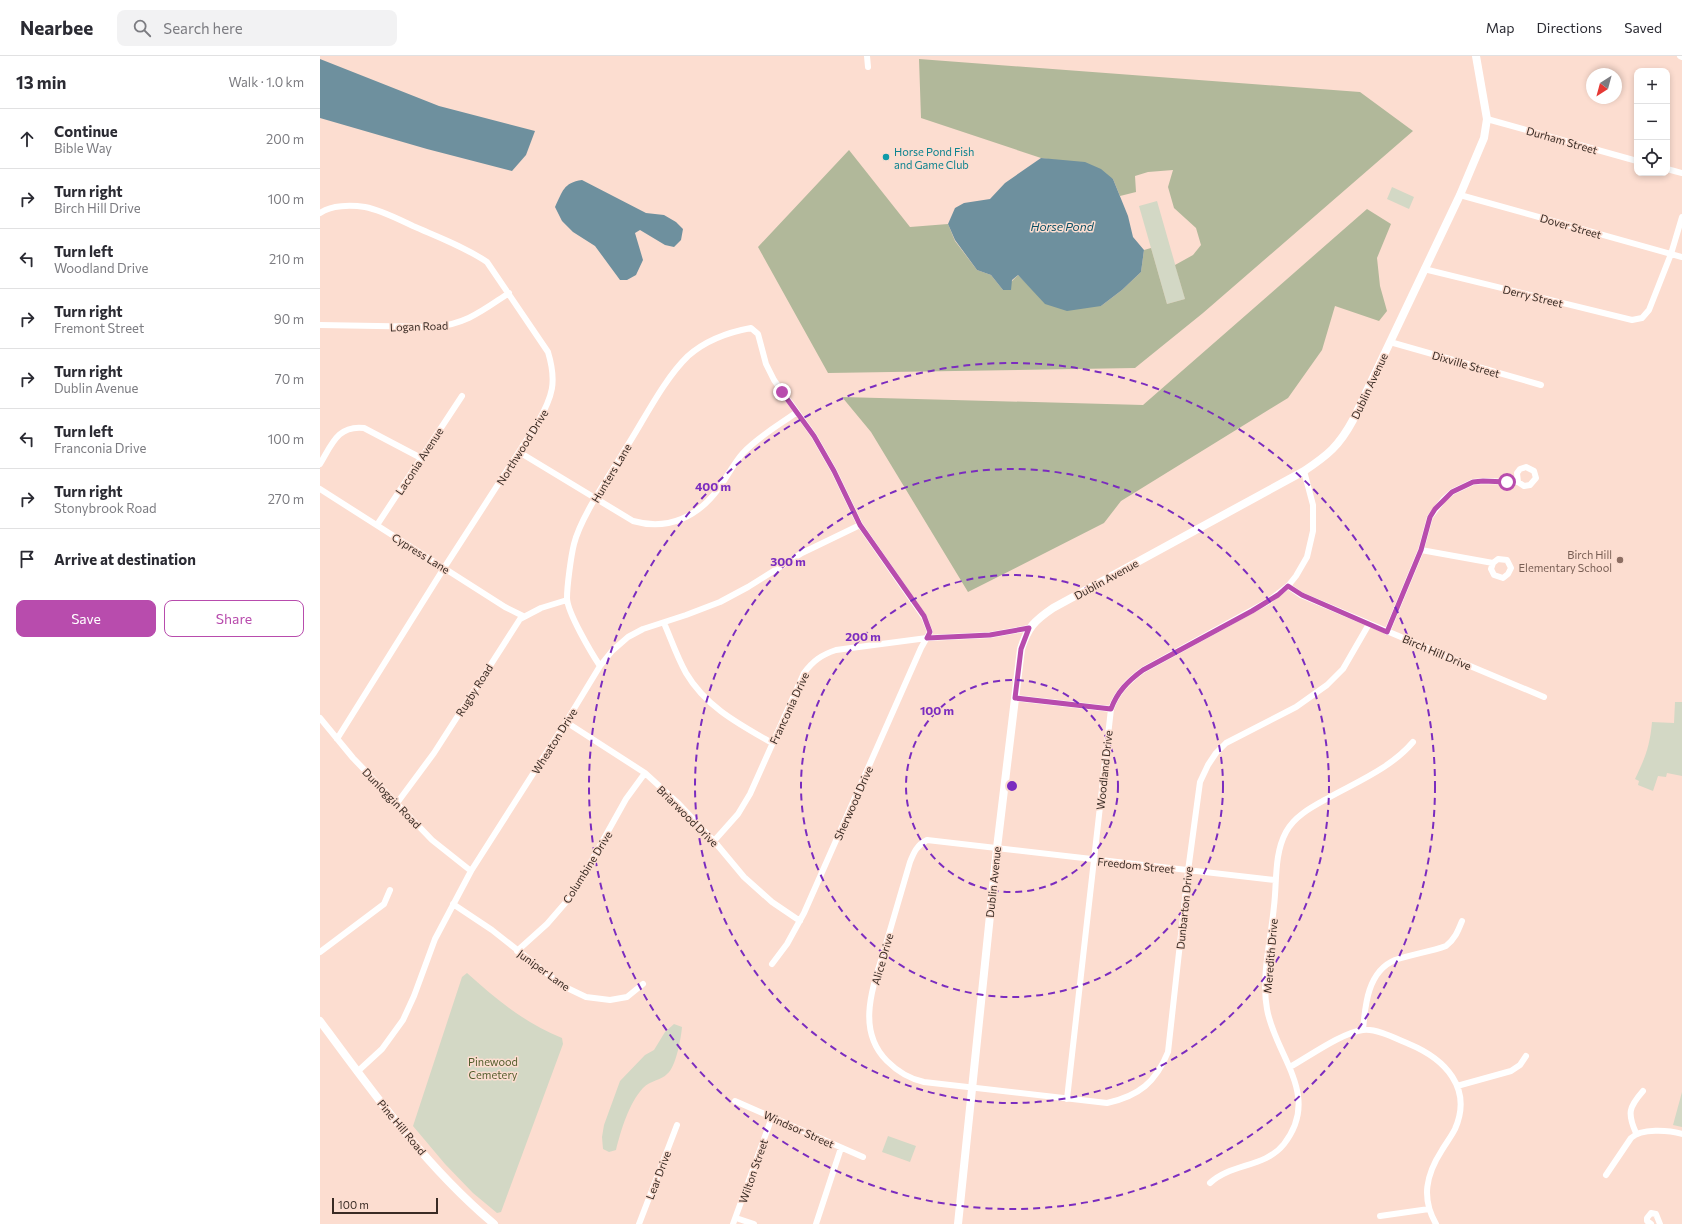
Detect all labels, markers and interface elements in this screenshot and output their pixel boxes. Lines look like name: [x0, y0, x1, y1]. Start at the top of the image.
search box: [117, 10, 397, 46]
text: Nearbee: [20, 16, 93, 39]
icon: search: [131, 17, 153, 39]
text: Search here: [163, 19, 243, 37]
text: Map: [1486, 19, 1515, 36]
text: Directions: [1537, 19, 1602, 36]
text: Saved: [1624, 19, 1662, 36]
north arrow: [1586, 68, 1622, 104]
map controls: [1634, 68, 1670, 176]
button: +: [1634, 68, 1670, 104]
text: 13 min: [16, 72, 66, 93]
text: Walk · 1.0 km: [228, 74, 304, 90]
button: −: [1634, 104, 1670, 140]
text: Continue: [54, 122, 118, 140]
street label: Durham Street: [1525, 124, 1600, 157]
icon: ahead: [16, 128, 38, 150]
text: 200 m: [266, 131, 304, 147]
text: Bible Way: [54, 140, 112, 156]
button: locate: [1634, 140, 1670, 176]
place label: Horse Pond Fish and Game Club: [894, 145, 974, 171]
marker: Horse Pond Fish and Game Club: [881, 152, 891, 162]
text: Turn right: [54, 182, 123, 200]
icon: right: [16, 188, 38, 210]
text: 100 m: [268, 191, 304, 207]
text: Birch Hill Drive: [54, 200, 141, 216]
street label: Dover Street: [1539, 211, 1604, 241]
water label: Horse Pond: [1030, 219, 1095, 233]
text: Turn left: [54, 242, 113, 260]
icon: left: [16, 248, 38, 270]
text: 210 m: [269, 251, 304, 267]
text: Woodland Drive: [54, 260, 148, 276]
street label: Derry Street: [1502, 282, 1565, 310]
text: Turn right: [54, 302, 123, 320]
icon: right: [16, 308, 38, 330]
text: 90 m: [274, 311, 304, 327]
street label: Logan Road: [389, 318, 449, 334]
text: Fremont Street: [54, 320, 144, 336]
street label: Dixville Street: [1431, 348, 1502, 380]
street label: Dublin Avenue: [1348, 351, 1390, 421]
text: Turn right: [54, 362, 123, 380]
icon: right: [16, 368, 38, 390]
text: 70 m: [275, 371, 304, 387]
text: Dublin Avenue: [54, 380, 138, 396]
route end: [773, 383, 791, 401]
street label: Northwood Drive: [494, 407, 551, 487]
text: Turn left: [54, 422, 113, 440]
street label: Laconia Avenue: [392, 425, 446, 497]
icon: left: [16, 428, 38, 450]
text: 100 m: [268, 431, 304, 447]
text: Franconia Drive: [54, 440, 146, 456]
street label: Hunters Lane: [588, 441, 634, 505]
route start: [1498, 473, 1516, 491]
text: 400 m: [695, 479, 731, 493]
text: Turn right: [54, 482, 123, 500]
icon: right: [16, 488, 38, 510]
text: 270 m: [268, 491, 304, 507]
text: Stonybrook Road: [54, 500, 157, 516]
street label: Cypress Lane: [390, 530, 453, 576]
icon: arrive: [16, 548, 38, 570]
place label: Birch Hill Elementary School: [1519, 548, 1612, 574]
text: Arrive at destination: [54, 550, 196, 568]
text: 300 m: [770, 554, 806, 568]
marker: Birch Hill Elementary School: [1615, 555, 1625, 565]
street label: Dublin Avenue: [1072, 556, 1141, 602]
button: Save: [16, 600, 156, 637]
button: Share: [164, 600, 304, 637]
text: 200 m: [845, 629, 881, 643]
street label: Birch Hill Drive: [1401, 632, 1473, 672]
street label: Rugby Road: [453, 661, 495, 719]
street label: Franconia Drive: [767, 670, 811, 746]
text: 100 m: [920, 703, 954, 717]
street label: Wheaton Drive: [529, 706, 580, 776]
street label: Woodland Drive: [1093, 729, 1115, 810]
street label: Sherwood Drive: [831, 764, 875, 842]
street label: Dunloggin Road: [360, 765, 424, 831]
centre of rings: [1005, 779, 1019, 793]
street label: Briarwood Drive: [655, 783, 721, 849]
street label: Columbine Drive: [560, 828, 615, 906]
street label: Dublin Avenue: [983, 846, 1003, 918]
street label: Freedom Street: [1097, 854, 1176, 876]
street label: Dunbarton Drive: [1173, 866, 1195, 950]
street label: Meredith Drive: [1260, 918, 1280, 994]
street label: Alice Drive: [868, 931, 896, 986]
street label: Juniper Lane: [515, 947, 573, 994]
park label: Pinewood Cemetery: [468, 1055, 518, 1081]
street label: Pine Hill Road: [375, 1097, 429, 1157]
street label: Windsor Street: [762, 1108, 837, 1151]
street label: Wilton Street: [736, 1137, 770, 1205]
street label: Lear Drive: [643, 1149, 673, 1201]
scale bar: [332, 1196, 438, 1215]
text: 100 m: [338, 1198, 369, 1211]

